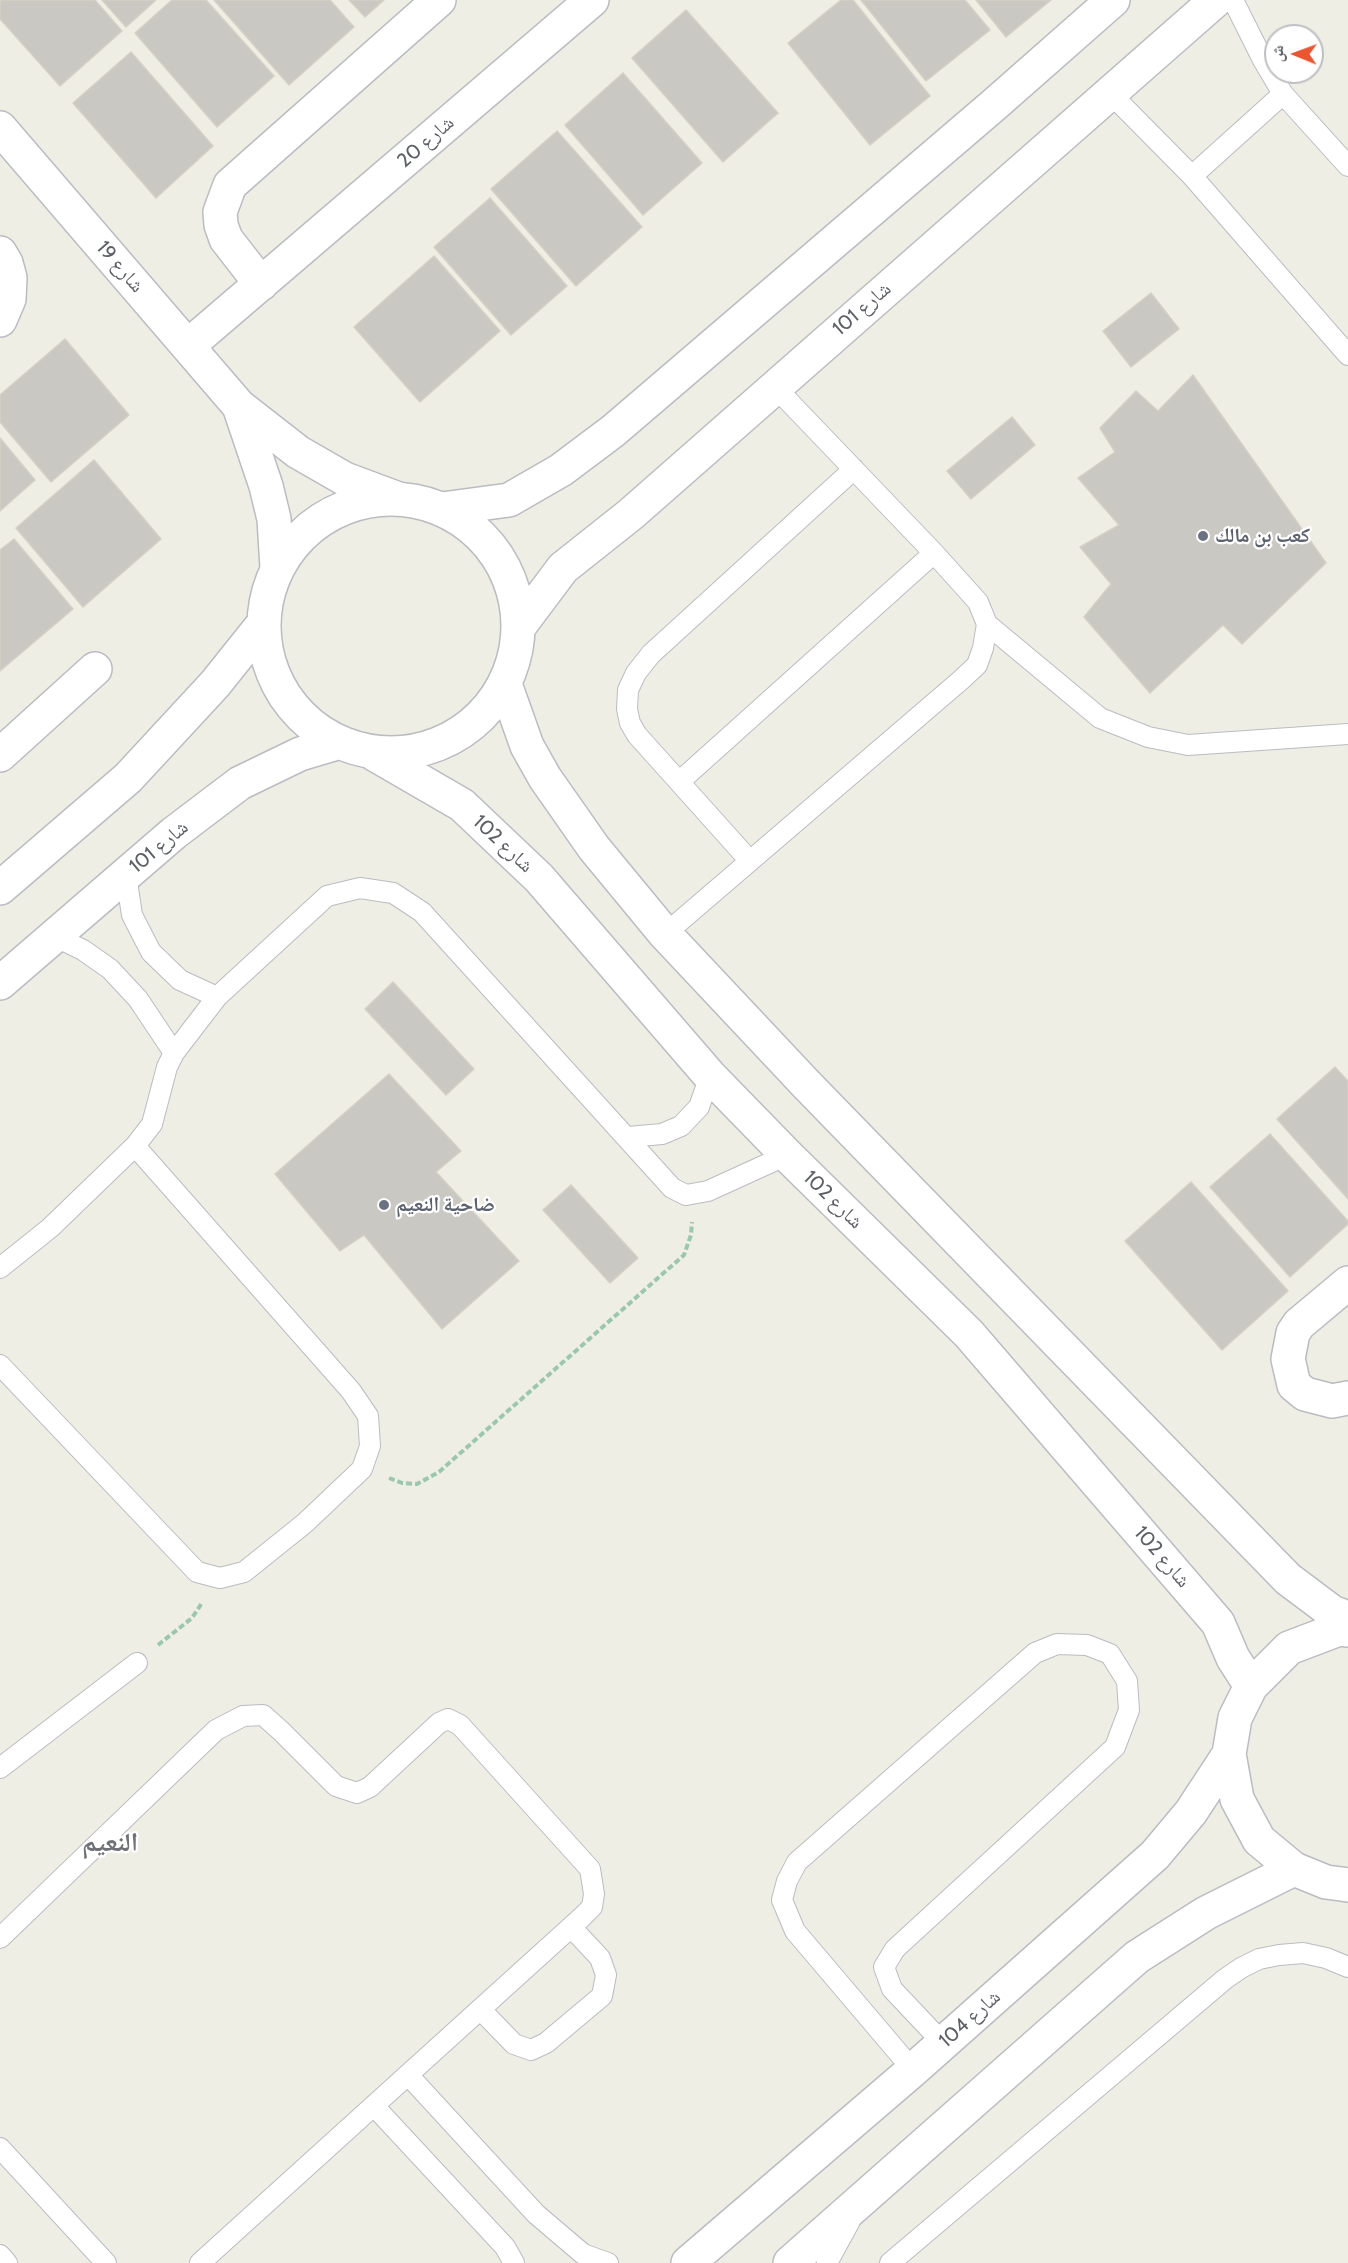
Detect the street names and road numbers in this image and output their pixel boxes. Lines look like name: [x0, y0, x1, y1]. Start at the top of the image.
street label: شارع 20: [393, 111, 459, 173]
street label: شارع 19: [91, 236, 149, 298]
street label: شارع 101: [828, 277, 896, 341]
street label: شارع 102: [468, 810, 538, 878]
street label: شارع 101: [125, 815, 193, 879]
street label: شارع 102: [798, 1166, 868, 1234]
street label: شارع 102: [1129, 1521, 1195, 1593]
street label: شارع 104: [934, 1985, 1006, 2053]

